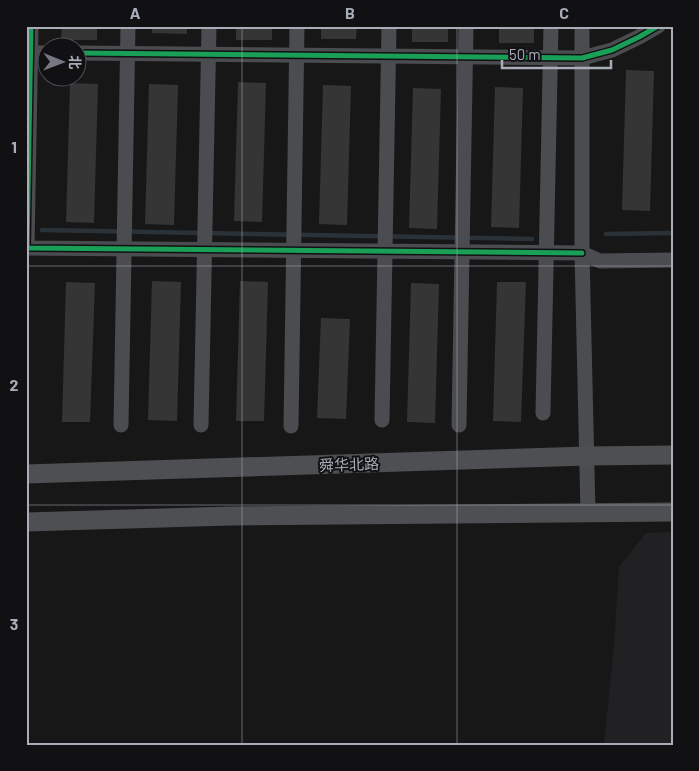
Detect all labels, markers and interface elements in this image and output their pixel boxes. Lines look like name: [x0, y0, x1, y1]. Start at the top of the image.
text: A: [130, 3, 141, 22]
text: B: [345, 3, 355, 22]
text: C: [559, 3, 569, 22]
north arrow: [38, 38, 88, 88]
scale bar: [502, 38, 610, 70]
text: 50 m: [509, 45, 541, 63]
text: 北: [67, 55, 84, 69]
text: 1: [11, 137, 17, 156]
text: 2: [10, 375, 19, 394]
street label: 舜华北路: [319, 454, 379, 474]
text: 3: [10, 614, 18, 633]

